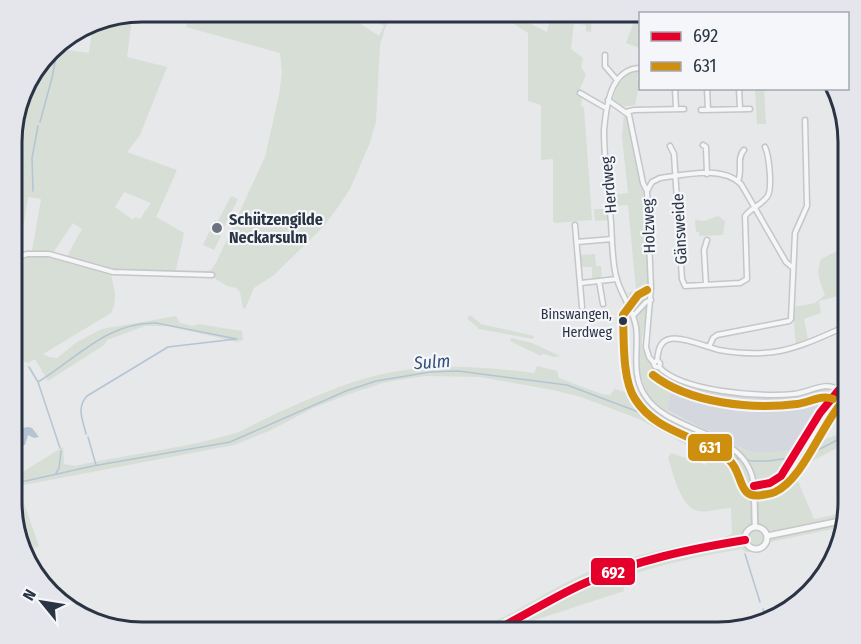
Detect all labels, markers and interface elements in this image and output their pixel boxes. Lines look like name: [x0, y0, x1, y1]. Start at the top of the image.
legend: [639, 12, 849, 90]
text: 692: [693, 25, 718, 47]
text: 631: [693, 55, 717, 77]
street label: Herdweg: [596, 155, 620, 214]
street label: Gänsweide: [668, 193, 691, 265]
street label: Holzweg: [638, 198, 659, 254]
place label: Schützengilde Neckarsulm: [229, 210, 323, 247]
marker: Schützengilde Neckarsulm: [210, 221, 224, 235]
place label: Binswangen, Herdweg: [541, 306, 612, 341]
marker: Binswangen, Herdweg: [617, 315, 629, 327]
water label: Sulm: [412, 350, 451, 374]
line badge: 631: [687, 433, 733, 462]
text: 631: [699, 438, 721, 457]
line badge: 692: [590, 557, 636, 586]
text: 692: [601, 563, 625, 582]
north arrow: [12, 572, 72, 632]
text: N: [19, 586, 40, 604]

